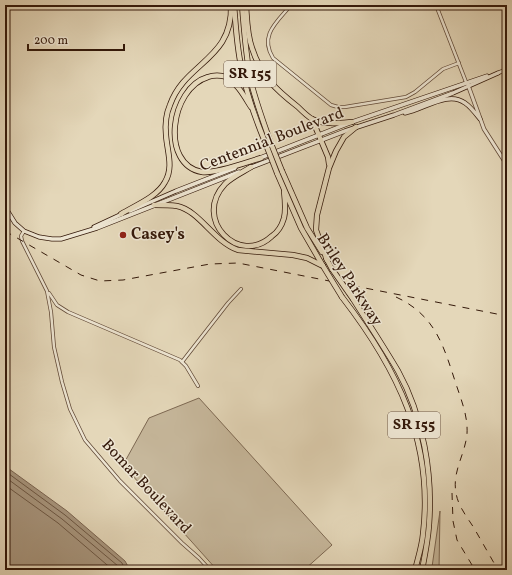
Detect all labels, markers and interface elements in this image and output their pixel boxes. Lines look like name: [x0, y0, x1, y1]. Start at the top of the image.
scale bar: [28, 26, 124, 52]
text: 200 m: [34, 33, 68, 49]
road number: SR 155: [224, 61, 276, 87]
street label: Centennial Boulevard: [197, 102, 347, 178]
place label: Casey's: [131, 224, 185, 246]
street label: Briley Parkway: [311, 229, 387, 331]
marker: Casey's: [118, 230, 128, 240]
road number: SR 155: [388, 412, 440, 438]
street label: Bomar Boulevard: [96, 435, 196, 539]

